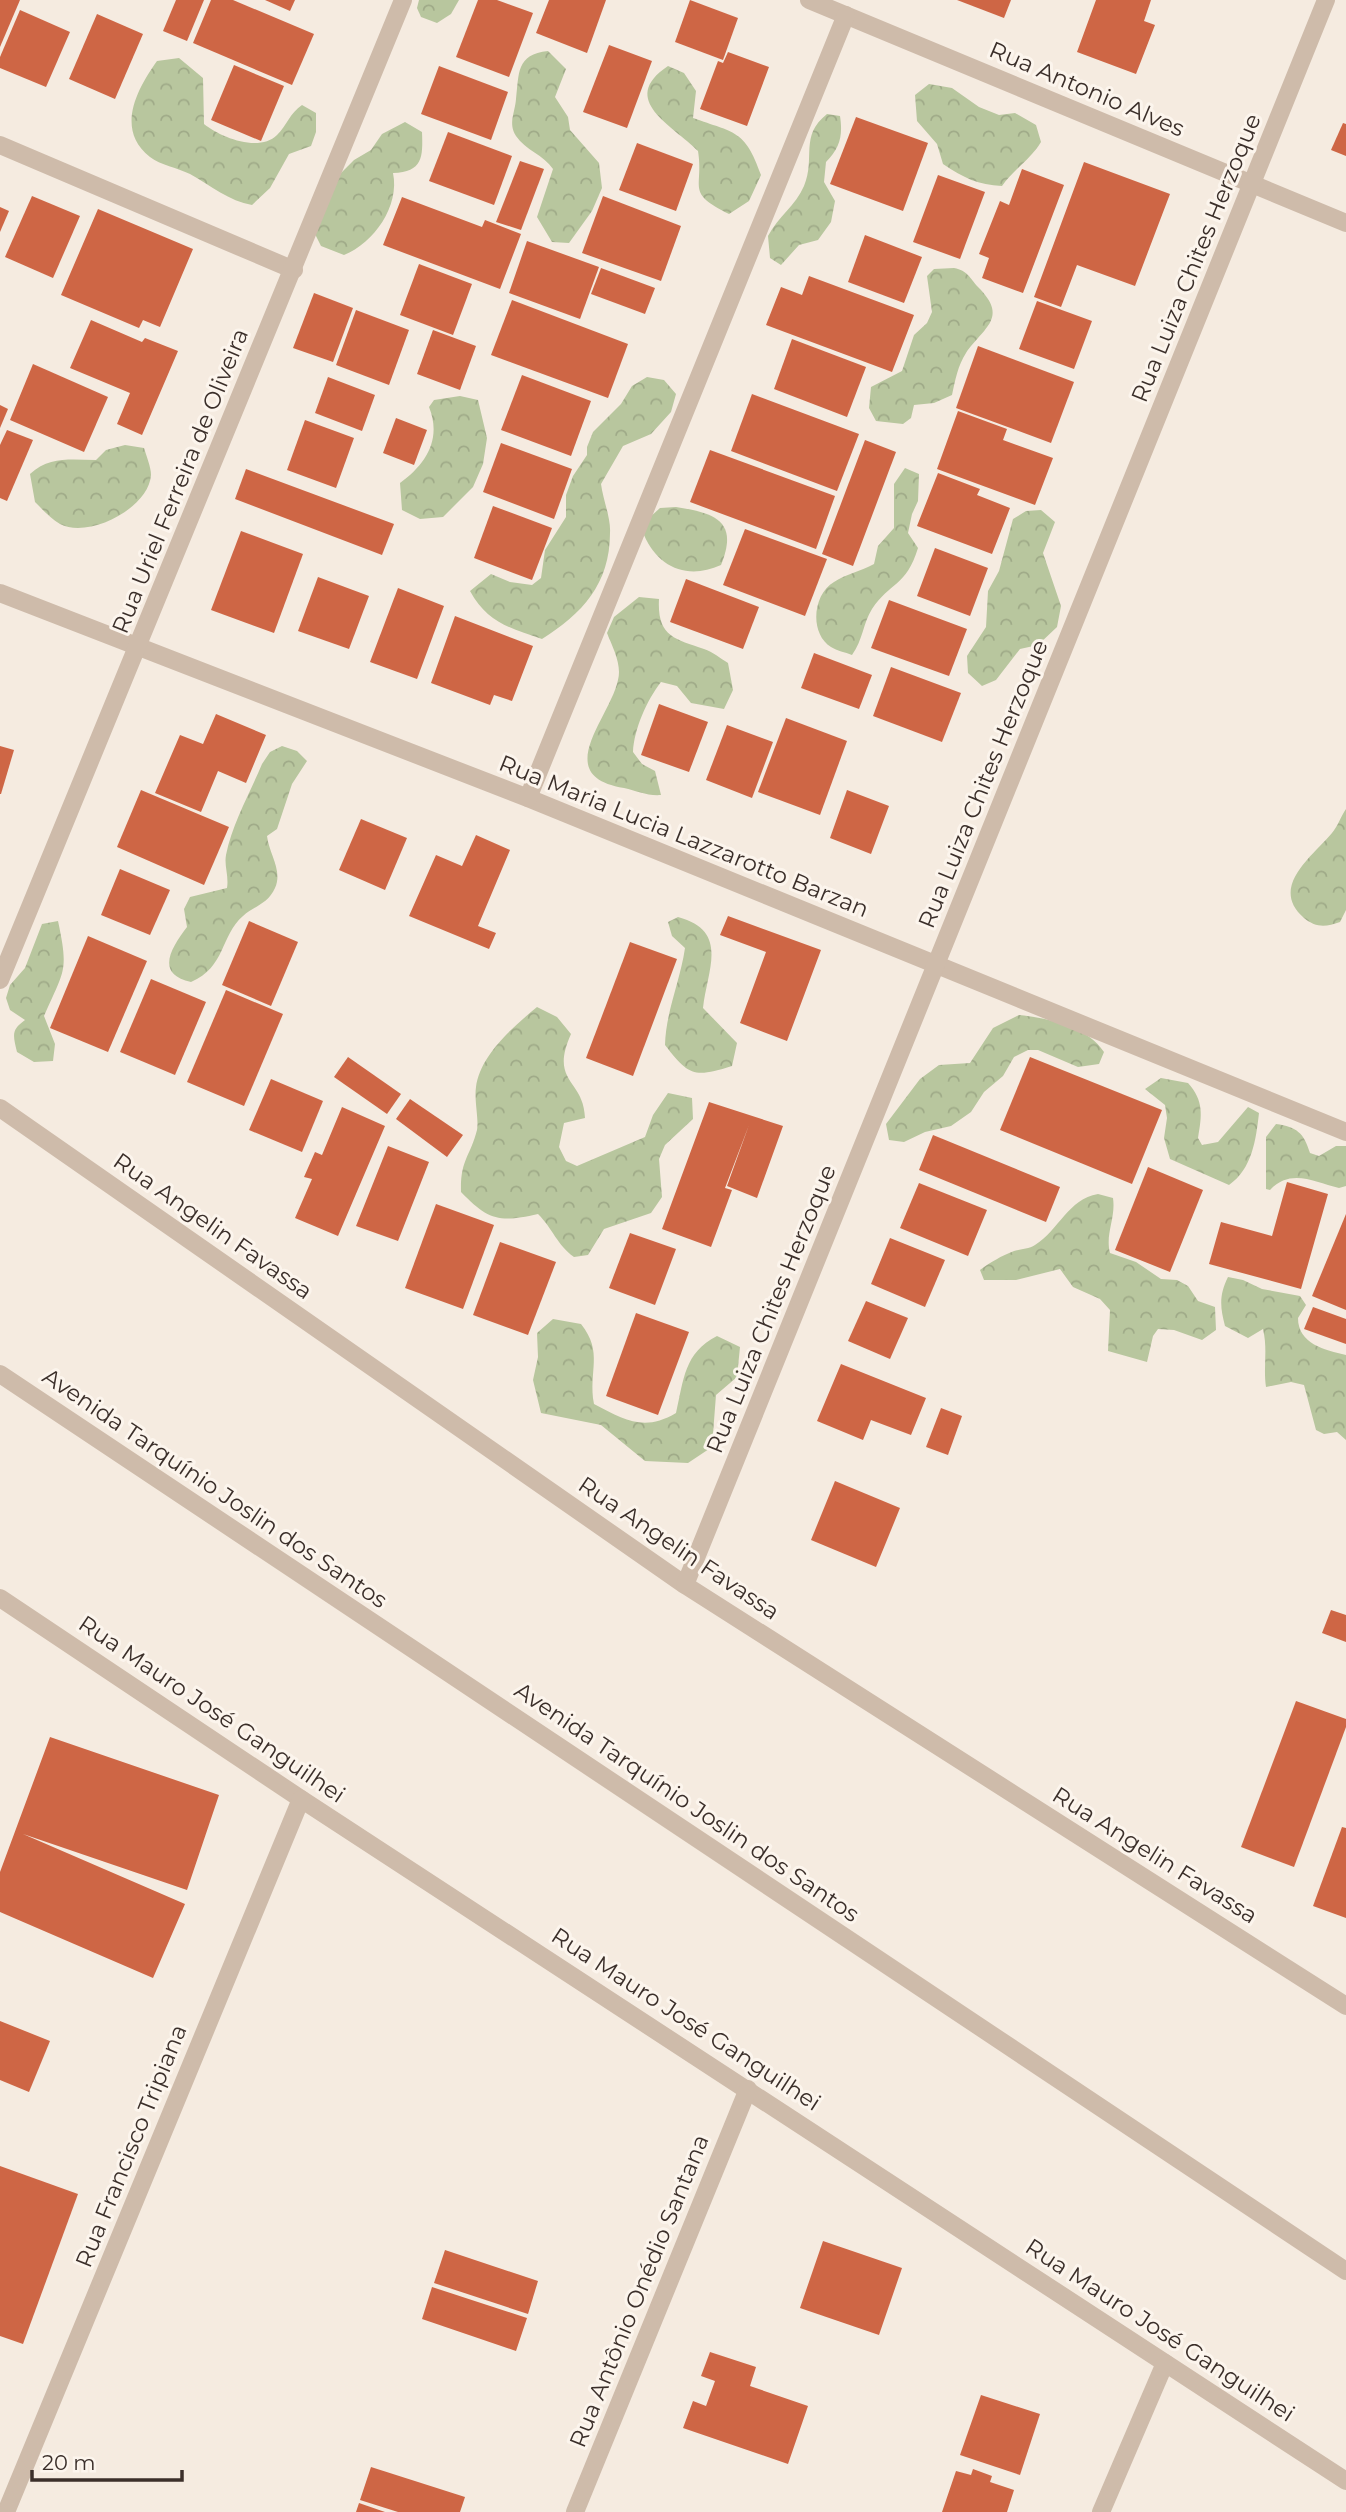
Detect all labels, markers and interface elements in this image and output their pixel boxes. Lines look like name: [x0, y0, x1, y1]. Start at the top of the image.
street label: Rua Antonio Alves: [985, 35, 1189, 143]
street label: Rua Luiza Chites Herzoque: [1125, 110, 1267, 406]
street label: Rua Uriel Ferreira de Oliveira: [106, 324, 254, 638]
street label: Rua Luiza Chites Herzoque: [912, 636, 1054, 932]
street label: Rua Maria Lucia Lazzarotto Barzan: [495, 749, 873, 923]
street label: Rua Angelin Favassa: [108, 1147, 318, 1305]
street label: Rua Luiza Chites Herzoque: [700, 1161, 842, 1457]
street label: Avenida Tarquínio Joslin dos Santos: [37, 1362, 393, 1614]
street label: Rua Angelin Favassa: [573, 1470, 785, 1626]
street label: Rua Mauro José Ganguilhei: [73, 1609, 351, 1809]
street label: Avenida Tarquínio Joslin dos Santos: [509, 1676, 865, 1928]
street label: Rua Angelin Favassa: [1047, 1781, 1263, 1929]
street label: Rua Mauro José Ganguilhei: [546, 1921, 826, 2117]
street label: Rua Francisco Tripiana: [69, 2021, 193, 2271]
street label: Rua Antônio Onédio Santana: [563, 2130, 715, 2452]
street label: Rua Mauro José Ganguilhei: [1020, 2232, 1300, 2428]
scale bar: [32, 2438, 182, 2482]
text: 20 m: [42, 2450, 96, 2475]

